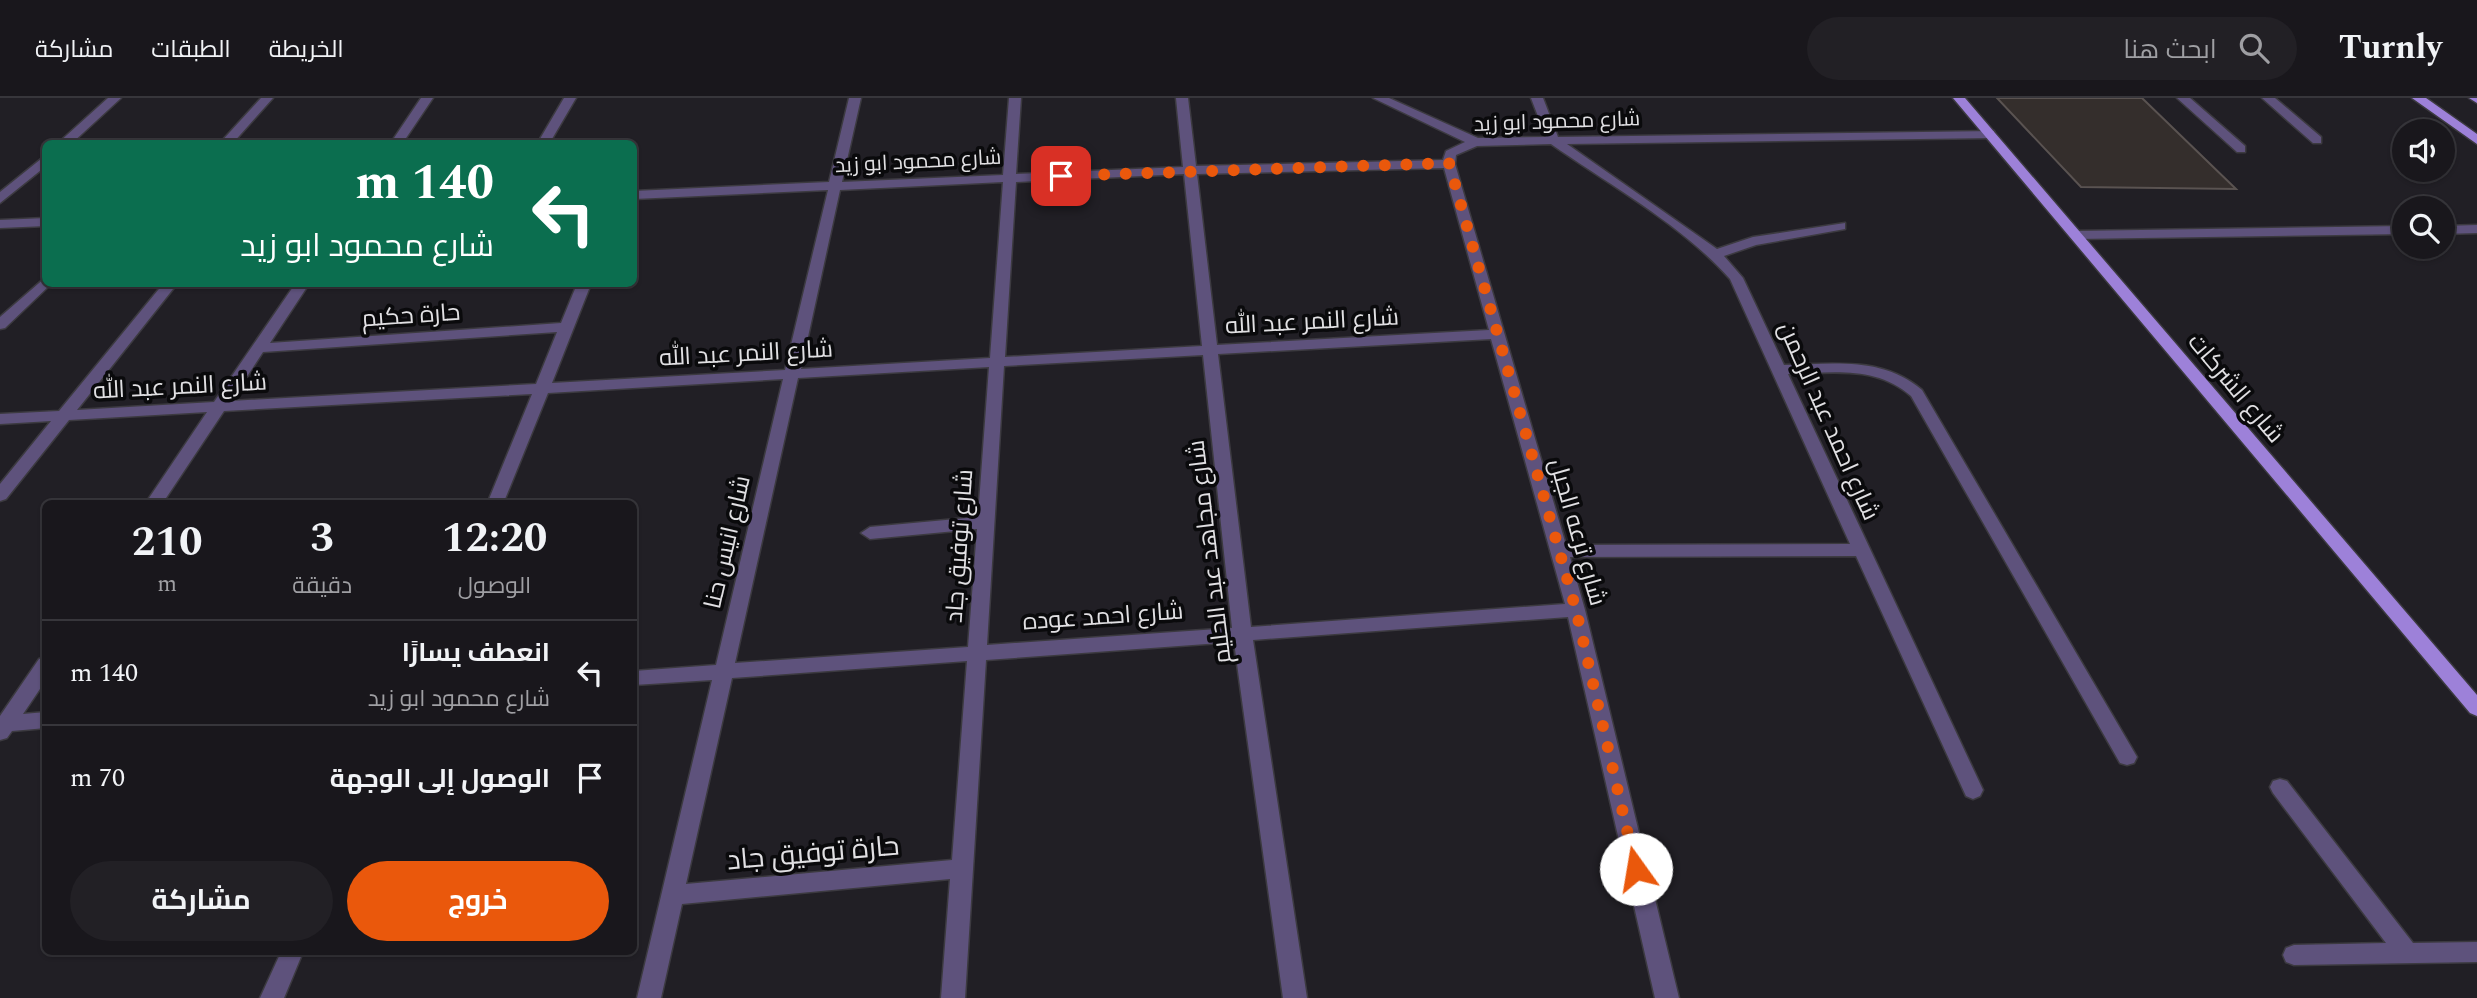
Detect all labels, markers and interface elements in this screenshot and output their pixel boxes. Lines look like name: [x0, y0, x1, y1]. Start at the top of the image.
search box: [1807, 17, 2297, 80]
text: Turnly: [2339, 23, 2442, 73]
icon: search: [2235, 29, 2273, 67]
text: ابحث هنا: [2123, 30, 2217, 70]
text: مشاركة: [35, 32, 113, 68]
text: الطبقات: [151, 32, 231, 68]
text: الخريطة: [269, 32, 344, 68]
street label: شارع محمود ابو زيد: [1473, 103, 1641, 141]
map controls: [2392, 119, 2455, 259]
button: sound: [2392, 119, 2455, 182]
street label: شارع محمود ابو زيد: [834, 142, 1002, 182]
text: 140 m: [355, 146, 494, 221]
pin: [1031, 146, 1091, 206]
icon: arrive: [1042, 157, 1080, 195]
icon: left: [518, 168, 609, 259]
button: search: [2392, 196, 2455, 259]
text: شارع محمود ابو زيد: [240, 222, 494, 271]
street label: حارة حكيم: [361, 295, 462, 337]
street label: شارع النمر عبد الله: [1224, 299, 1400, 345]
street label: شارع احمد عبد الرحمن: [1768, 316, 1888, 526]
street label: شارع الشركات: [2178, 326, 2292, 452]
street label: شارع النمر عبد الله: [658, 331, 834, 377]
street label: شارع النمر عبد الله: [92, 364, 268, 410]
street label: شارع مجاهد عبد الحليم: [1178, 438, 1242, 666]
street label: شارع ترعه الجبل: [1539, 454, 1615, 610]
street label: شارع توفيق جاد: [937, 468, 983, 624]
street label: شارع انيس حنا: [695, 472, 761, 612]
text: 3: [310, 507, 334, 570]
text: 12:20: [442, 507, 547, 570]
text: 210: [132, 511, 202, 574]
text: m: [157, 567, 177, 602]
text: دقيقة: [292, 569, 352, 604]
text: الوصول: [458, 569, 531, 604]
street label: شارع احمد عوده: [1022, 593, 1185, 641]
text: انعطف يسارًا: [402, 633, 550, 673]
text: 140 m: [70, 653, 138, 693]
icon: left: [571, 654, 609, 692]
text: شارع محمود ابو زيد: [368, 682, 550, 717]
text: 70 m: [70, 758, 125, 798]
text: الوصول إلى الوجهة: [330, 759, 550, 799]
icon: arrive: [571, 759, 609, 797]
street label: حارة توفيق جاد: [725, 825, 901, 882]
position arrow: [1599, 832, 1673, 906]
button: مشاركة: [70, 861, 333, 941]
button: خروج: [347, 861, 609, 941]

